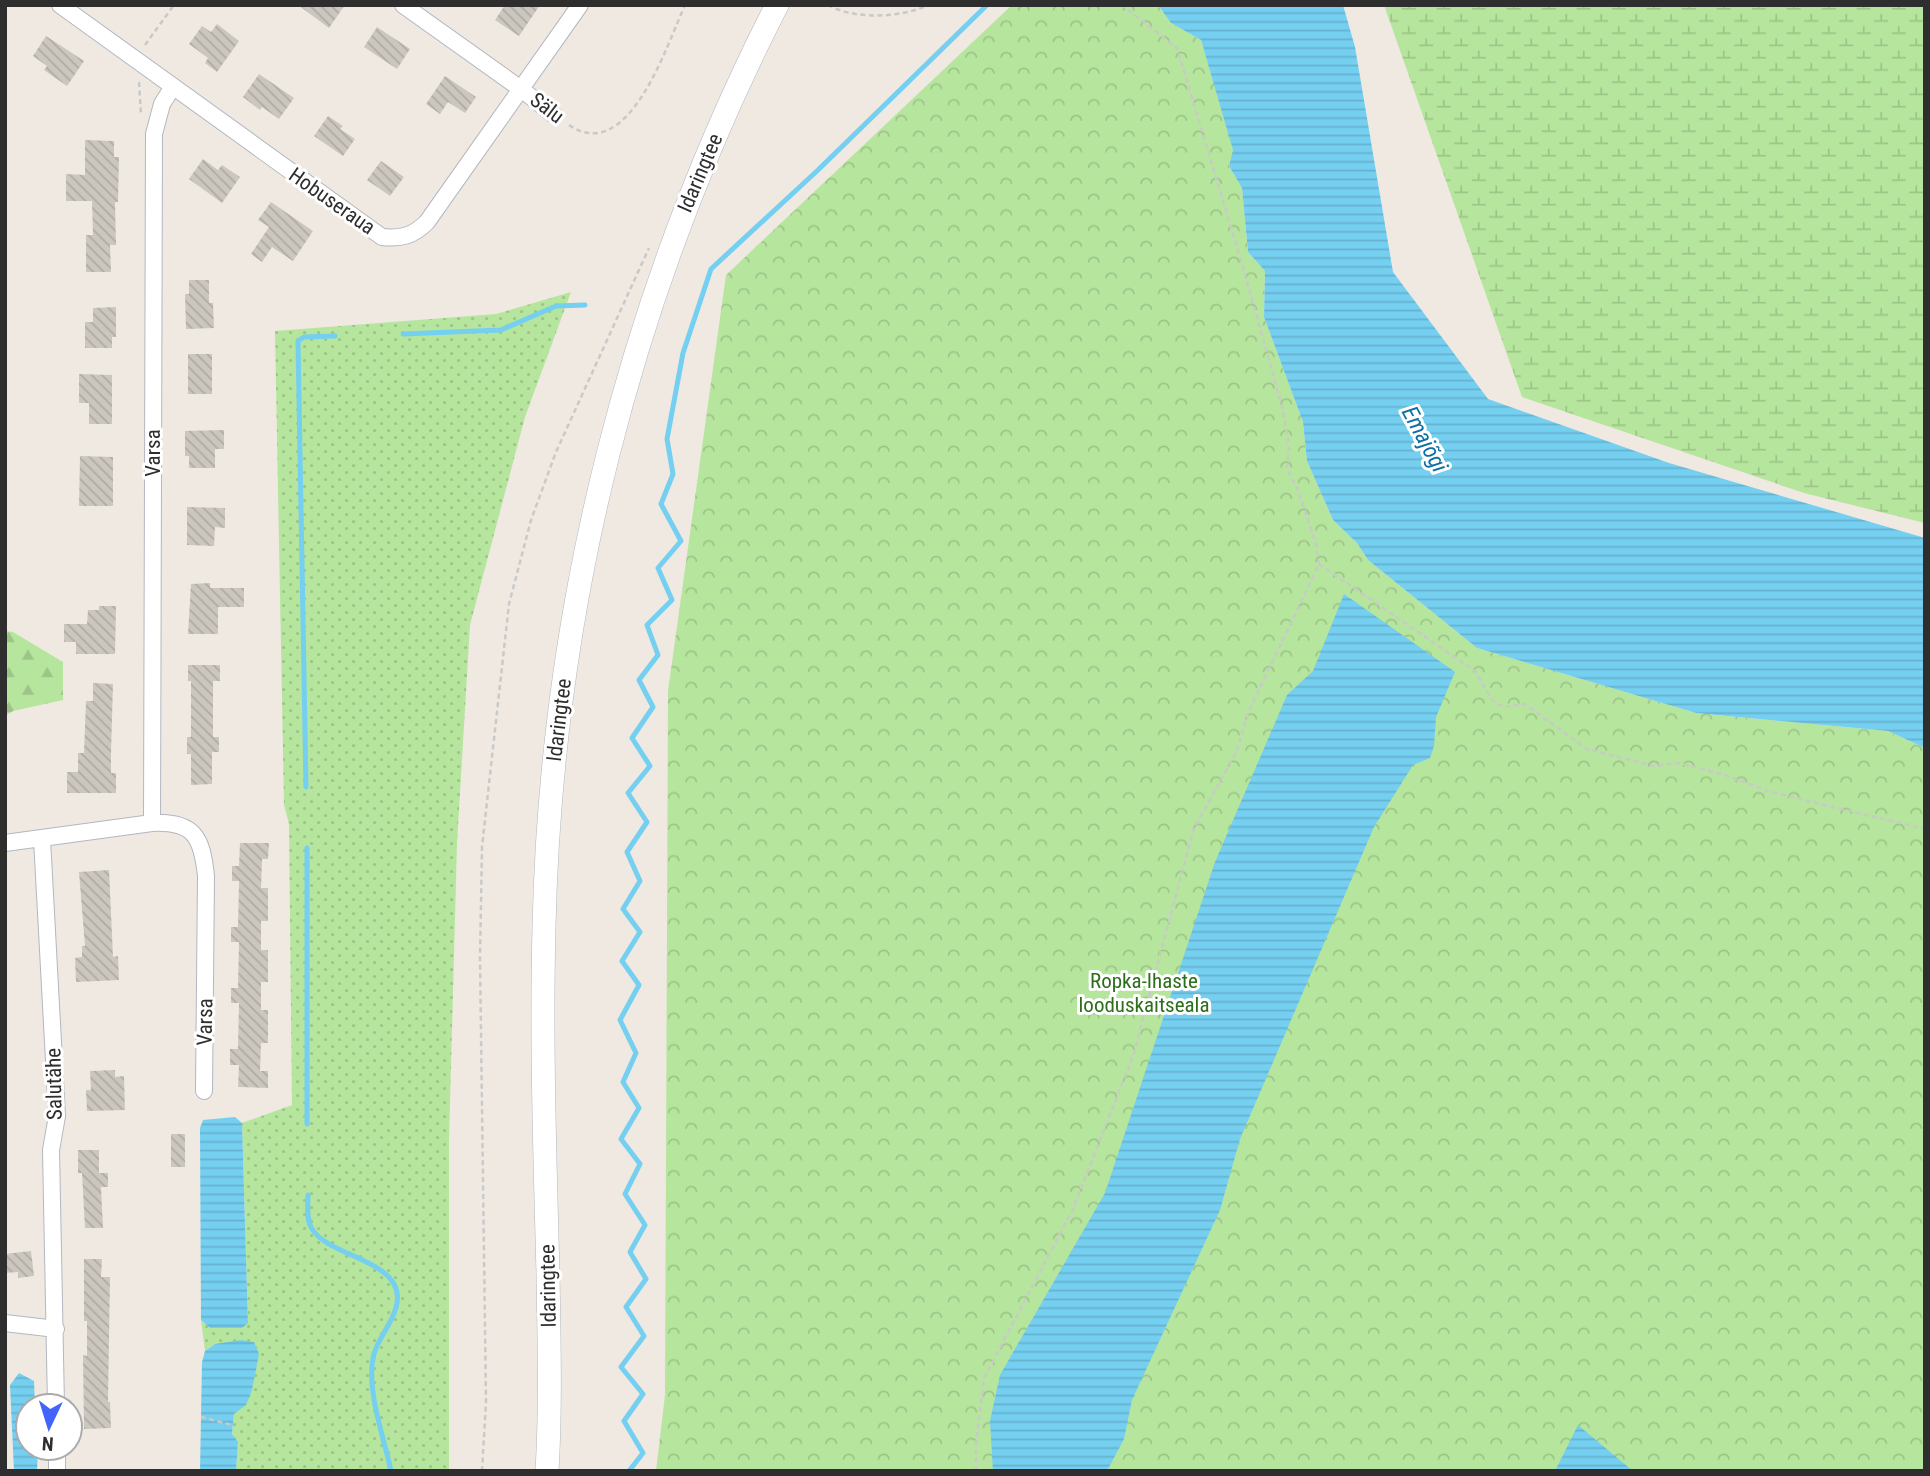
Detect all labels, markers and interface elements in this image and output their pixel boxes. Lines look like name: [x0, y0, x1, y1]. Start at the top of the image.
street label: Sälu: [525, 88, 569, 128]
street label: Idaringtee: [673, 130, 727, 216]
street label: Hobuseraua: [284, 163, 380, 239]
water label: Emajõgi: [1396, 402, 1454, 478]
street label: Varsa: [141, 429, 165, 477]
street label: Idaringtee: [542, 677, 576, 763]
park label: Ropka-Ihaste looduskaitseala: [1079, 969, 1209, 1017]
street label: Varsa: [193, 998, 217, 1046]
street label: Salutähe: [41, 1048, 67, 1120]
street label: Idaringtee: [535, 1244, 561, 1328]
north arrow: [14, 1392, 84, 1462]
text: N: [41, 1432, 54, 1455]

